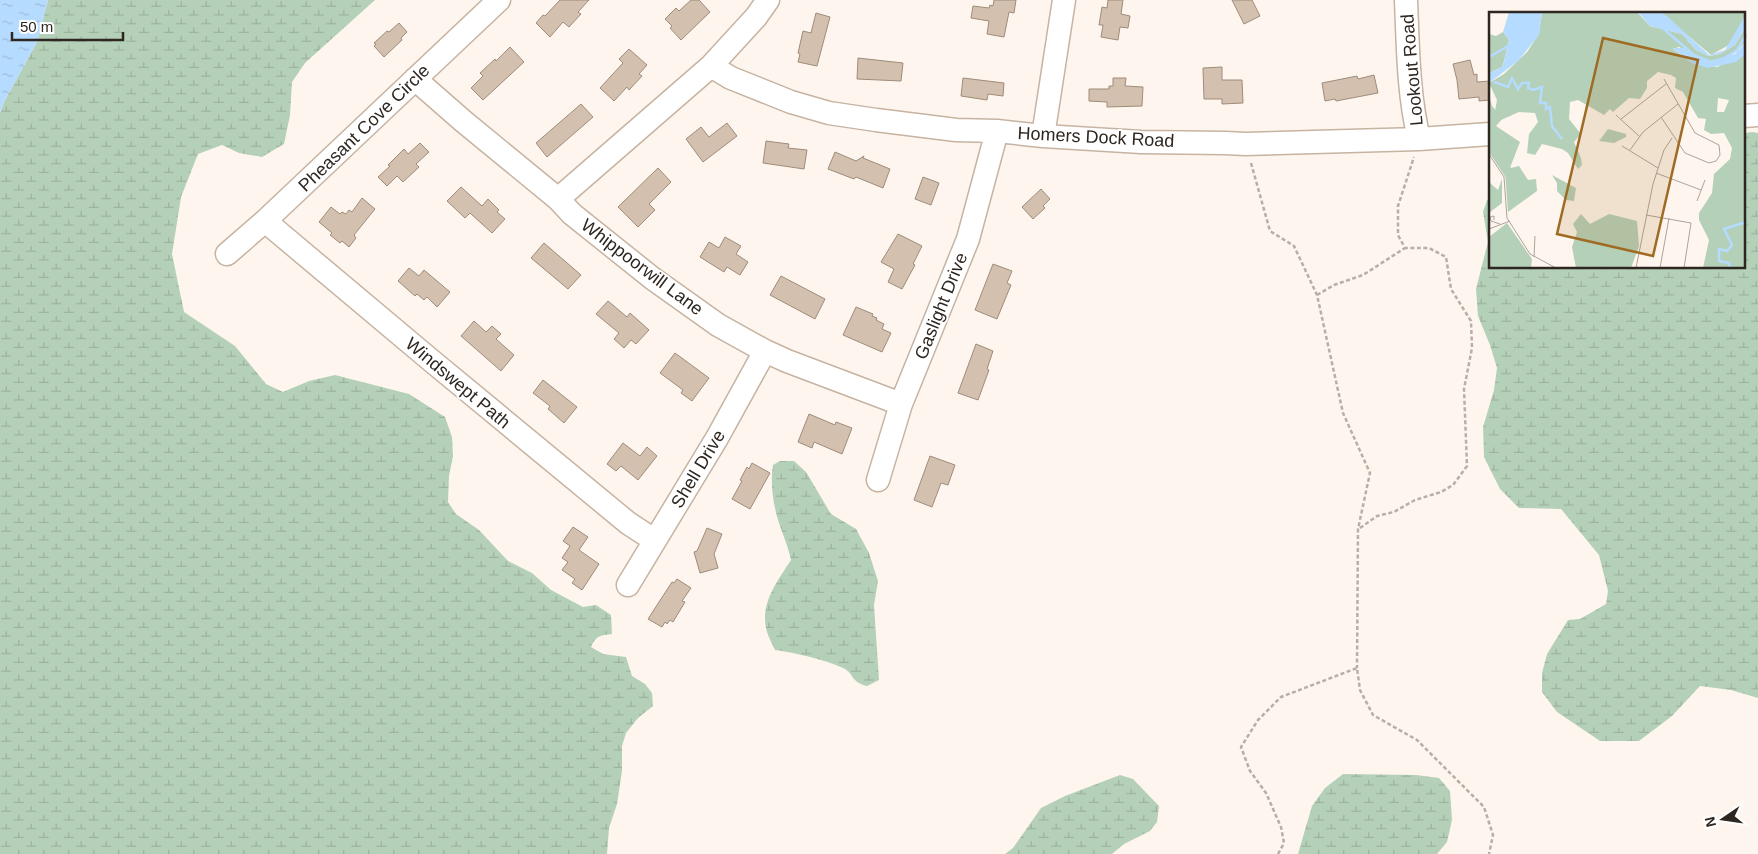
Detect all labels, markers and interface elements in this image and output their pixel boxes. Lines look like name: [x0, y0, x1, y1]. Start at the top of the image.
scale bar: [12, 10, 124, 42]
inset map: [1489, 12, 1746, 269]
street label: Lookout Road: [1397, 13, 1427, 127]
text: 50 m: [20, 18, 53, 35]
street label: Pheasant Cove Circle: [294, 60, 434, 196]
street label: Homers Dock Road: [1017, 123, 1175, 151]
street label: Whippoorwill Lane: [577, 215, 707, 319]
street label: Gaslight Drive: [911, 250, 971, 362]
street label: Windswept Path: [402, 334, 514, 432]
street label: Shell Drive: [667, 427, 729, 511]
north arrow: [1698, 794, 1748, 844]
text: N: [1701, 815, 1719, 829]

